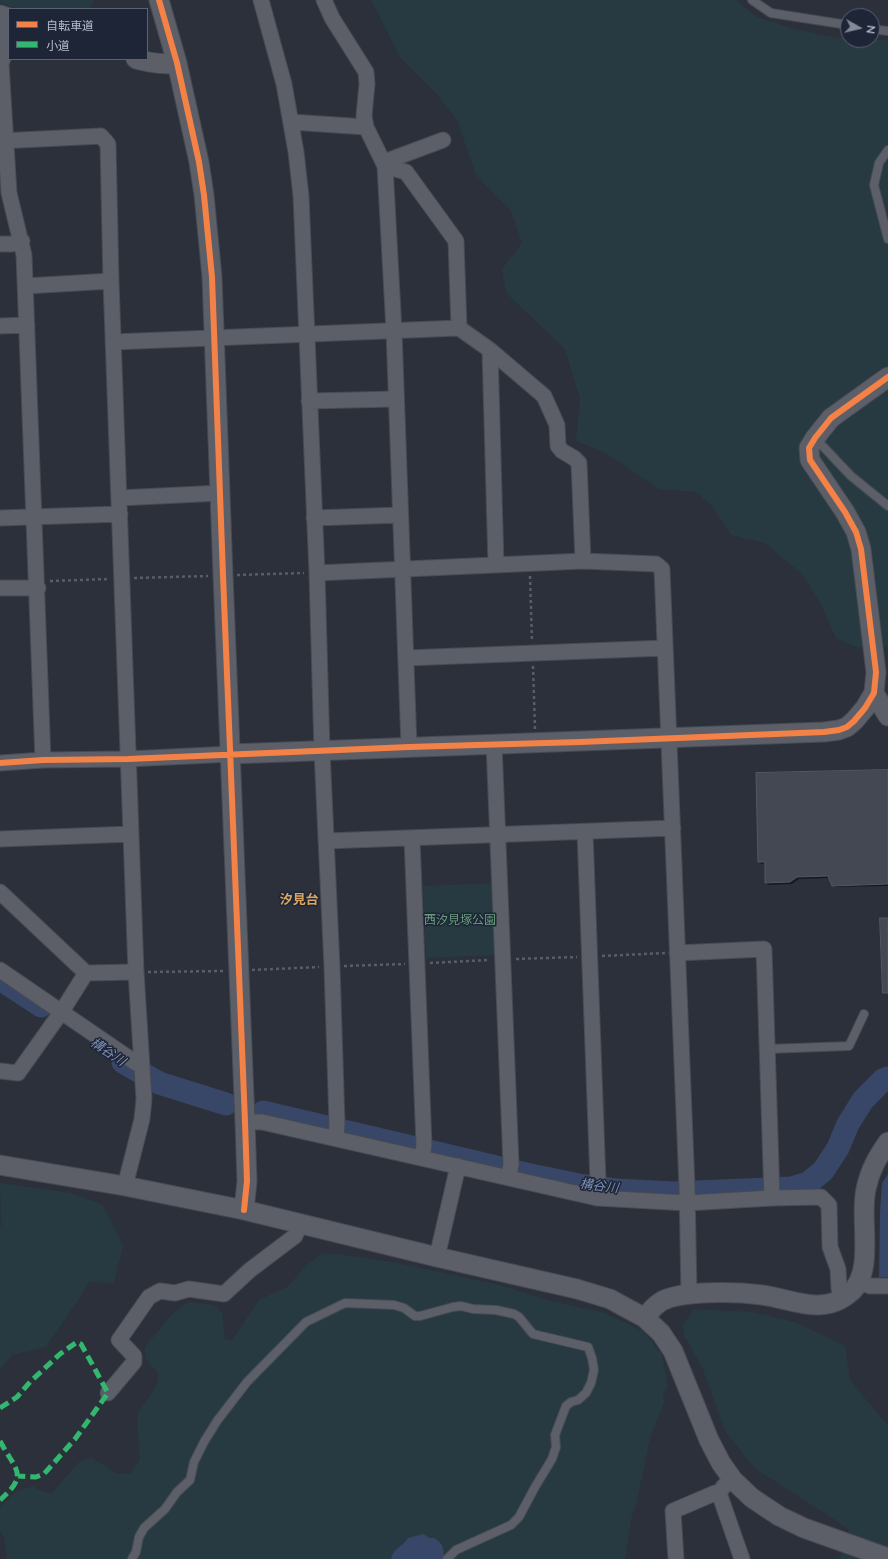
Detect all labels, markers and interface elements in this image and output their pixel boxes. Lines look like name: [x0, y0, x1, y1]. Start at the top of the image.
legend: [8, 8, 148, 60]
north arrow: [840, 8, 880, 48]
text: 自転車道: [46, 18, 94, 33]
text: N: [864, 24, 878, 35]
text: 小道: [46, 38, 70, 53]
district label: 汐見台: [280, 892, 318, 908]
park label: 西汐見塚公園: [424, 913, 496, 927]
water label: 構谷川: [87, 1035, 129, 1069]
water label: 構谷川: [579, 1176, 619, 1196]

